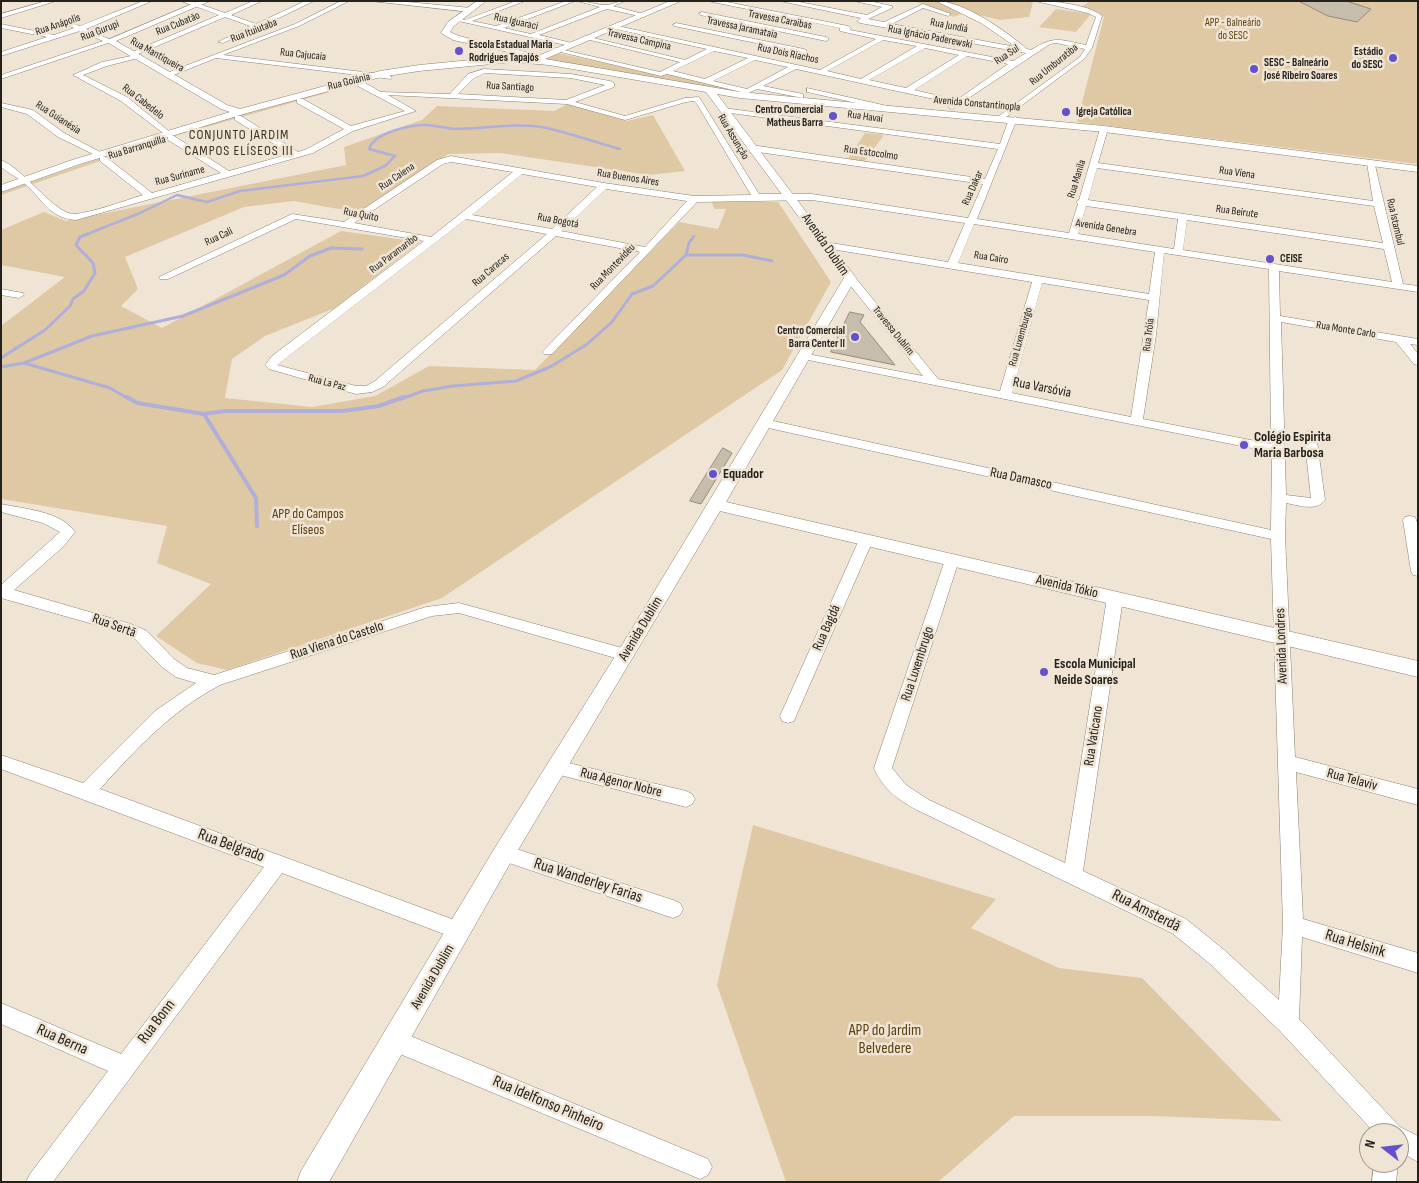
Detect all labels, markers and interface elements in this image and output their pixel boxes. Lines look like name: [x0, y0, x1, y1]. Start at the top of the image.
street label: Travessa Caraibas: [747, 7, 813, 33]
street label: Rua Cubatão: [154, 9, 202, 39]
street label: Rua Anápolis: [34, 11, 82, 39]
street label: Rua Iguaraci: [493, 11, 539, 33]
street label: Travessa Jaramataia: [705, 14, 779, 42]
street label: Rua Ituiutaba: [229, 16, 279, 46]
street label: Rua Jundiá: [929, 16, 969, 36]
park label: APP - Balneário do SESC: [1205, 16, 1261, 42]
street label: Rua Gurupi: [79, 18, 121, 44]
street label: Rua Ignácio Paderewski: [887, 22, 973, 52]
street label: Travessa Campina: [606, 26, 672, 54]
street label: Rua Mantiqueira: [128, 35, 186, 75]
place label: Escola Estadual Maria Rodrigues Tapajós: [469, 38, 553, 64]
street label: Rua Dois Riachos: [756, 41, 820, 67]
street label: Rua Umburatiba: [1027, 41, 1081, 89]
street label: Rua Sul: [992, 42, 1022, 68]
marker: Escola Estadual Maria Rodrigues Tapajós: [453, 45, 465, 57]
place label: Estádio do SESC: [1351, 45, 1383, 71]
street label: Rua Cajucaia: [279, 46, 327, 64]
marker: Estádio do SESC: [1387, 52, 1399, 64]
place label: SESC - Balneário José Ribeiro Soares: [1264, 56, 1337, 82]
marker: SESC - Balneário José Ribeiro Soares: [1248, 63, 1260, 75]
street label: Rua Goiânia: [327, 70, 371, 94]
street label: Rua Santiago: [486, 79, 534, 95]
street label: Rua Cabedelo: [119, 82, 167, 122]
street label: Avenida Constantinopla: [933, 94, 1021, 114]
street label: Rua Guianésia: [33, 98, 83, 138]
place label: Centro Comercial Matheus Barra: [755, 103, 823, 129]
place label: Igreja Católica: [1076, 105, 1132, 119]
marker: Igreja Católica: [1060, 106, 1072, 118]
street label: Rua Havaí: [846, 108, 884, 126]
marker: Centro Comercial Matheus Barra: [827, 110, 839, 122]
street label: Rua Assunção: [714, 112, 752, 162]
district label: CONJUNTO JARDIM CAMPOS ELÍSEOS III: [182, 127, 296, 160]
street label: Rua Barranquilla: [107, 133, 167, 163]
street label: Rua Estocolmo: [843, 143, 899, 163]
street label: Rua Manila: [1065, 158, 1089, 200]
street label: Rua Caiena: [377, 160, 417, 194]
street label: Rua Suriname: [154, 163, 206, 189]
street label: Rua Viena: [1218, 164, 1256, 182]
street label: Rua Buenos Aires: [596, 167, 660, 189]
street label: Rua Dakar: [959, 168, 987, 208]
street label: Rua Istambul: [1383, 197, 1407, 247]
street label: Rua Beirute: [1215, 203, 1259, 221]
street label: Rua Quito: [342, 205, 380, 225]
street label: Rua Bogotá: [536, 211, 580, 231]
street label: Avenida Dublim: [798, 211, 852, 279]
street label: Avenida Genebra: [1075, 217, 1137, 239]
street label: Rua Cali: [203, 225, 235, 249]
street label: Rua Paramaribo: [367, 232, 421, 276]
street label: Rua Montevidéu: [588, 241, 638, 293]
street label: Rua Cairo: [973, 249, 1009, 267]
street label: Rua Caracas: [470, 250, 512, 290]
place label: CEISE: [1280, 252, 1303, 266]
marker: CEISE: [1264, 253, 1276, 265]
street label: Travessa Dublim: [869, 304, 917, 358]
street label: Rua Luxemburgo: [1006, 306, 1036, 368]
street label: Rua Tróia: [1140, 318, 1158, 352]
street label: Rua Monte Carlo: [1315, 319, 1377, 341]
place label: Centro Comercial Barra Center II: [777, 324, 845, 350]
marker: Centro Comercial Barra Center II: [849, 331, 861, 343]
street label: Rua La Paz: [307, 372, 347, 394]
street label: Rua Varsóvia: [1011, 374, 1073, 402]
place label: Colégio Espirita Maria Barbosa: [1254, 429, 1331, 462]
marker: Colégio Espirita Maria Barbosa: [1238, 439, 1250, 451]
street label: Rua Damasco: [989, 464, 1053, 494]
place label: Equador: [723, 466, 763, 482]
marker: Equador: [707, 468, 719, 480]
park label: APP do Campos Elíseos: [272, 506, 344, 538]
street label: Avenida Tókio: [1034, 572, 1100, 602]
street label: Avenida Dublim: [615, 594, 667, 664]
street label: Rua Bagdá: [809, 602, 845, 654]
street label: Avenida Londres: [1272, 608, 1292, 684]
street label: Rua Sertã: [90, 610, 138, 642]
street label: Rua Viena do Castelo: [288, 618, 386, 664]
street label: Rua Luxembrugo: [898, 624, 938, 704]
place label: Escola Municipal Neide Soares: [1054, 656, 1136, 689]
marker: Escola Municipal Neide Soares: [1038, 666, 1050, 678]
street label: Rua Vaticano: [1081, 705, 1107, 767]
street label: Rua Agenor Nobre: [578, 765, 664, 801]
street label: Rua Telaviv: [1325, 765, 1379, 795]
street label: Rua Belgrado: [195, 825, 267, 867]
street label: Rua Wanderley Farias: [531, 854, 645, 908]
street label: Rua Amsterdã: [1109, 886, 1183, 936]
street label: Rua Helsink: [1323, 926, 1387, 962]
street label: Avenida Dublim: [408, 942, 458, 1012]
street label: Rua Bonn: [134, 996, 180, 1048]
street label: Rua Berna: [33, 1020, 91, 1060]
park label: APP do Jardim Belvedere: [849, 1021, 921, 1059]
street label: Rua Idelfonso Pinheiro: [490, 1072, 606, 1136]
north arrow: [1359, 1123, 1409, 1173]
text: N: [1361, 1138, 1379, 1150]

